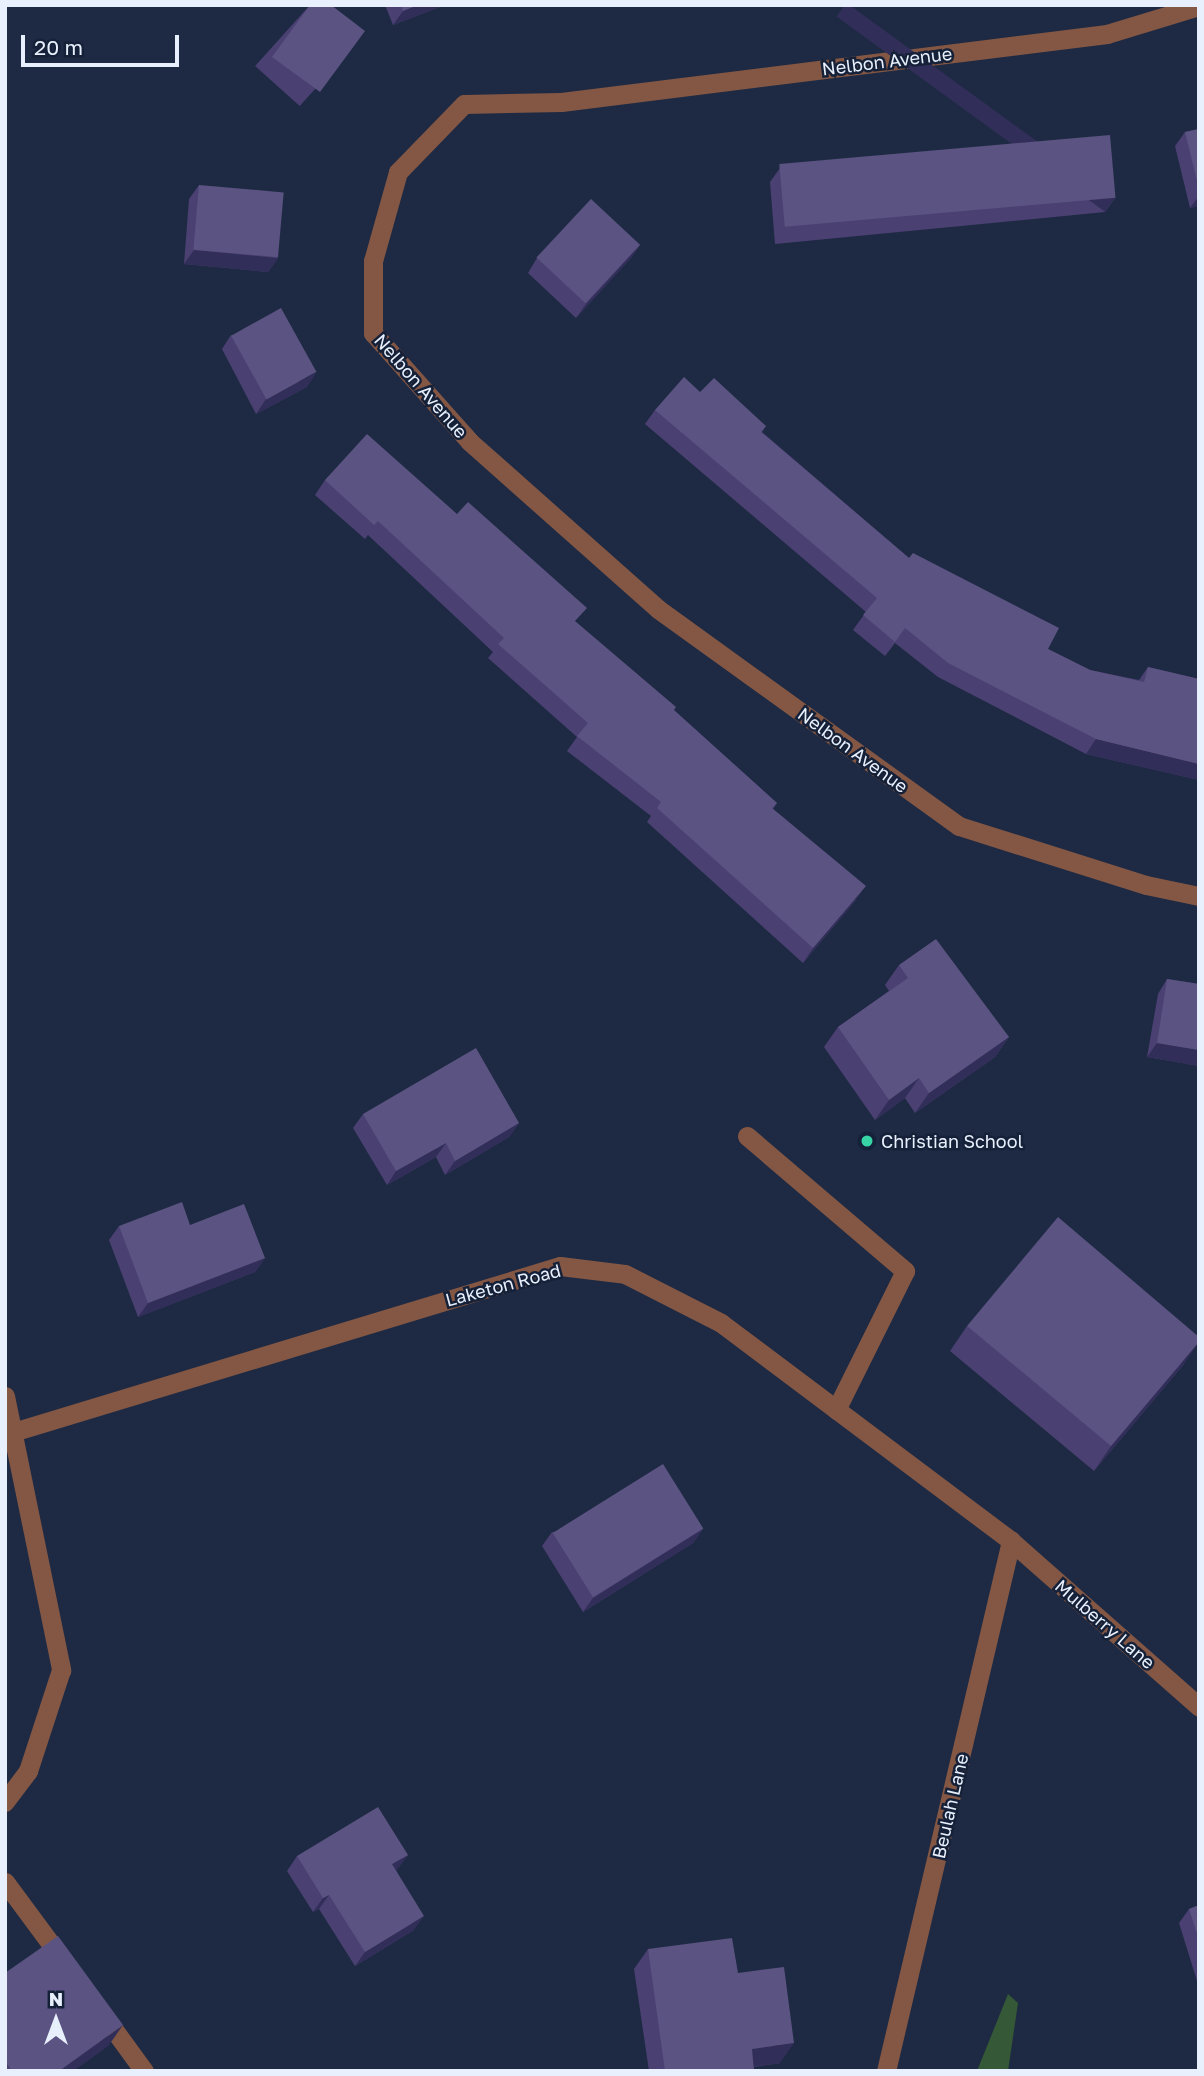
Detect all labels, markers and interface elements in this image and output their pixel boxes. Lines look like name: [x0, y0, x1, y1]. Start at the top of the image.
scale bar: [24, 21, 182, 65]
text: 20 m: [34, 34, 83, 60]
street label: Nelbon Avenue: [821, 42, 953, 80]
street label: Nelbon Avenue: [370, 330, 472, 442]
street label: Nelbon Avenue: [794, 703, 912, 797]
place label: Christian School: [881, 1130, 1023, 1152]
marker: Christian School: [859, 1133, 875, 1149]
street label: Laketon Road: [443, 1259, 563, 1311]
street label: Mulberry Lane: [1051, 1575, 1159, 1673]
street label: Beulah Lane: [927, 1751, 973, 1861]
north arrow: [21, 1985, 91, 2055]
text: N: [49, 1987, 63, 2010]

